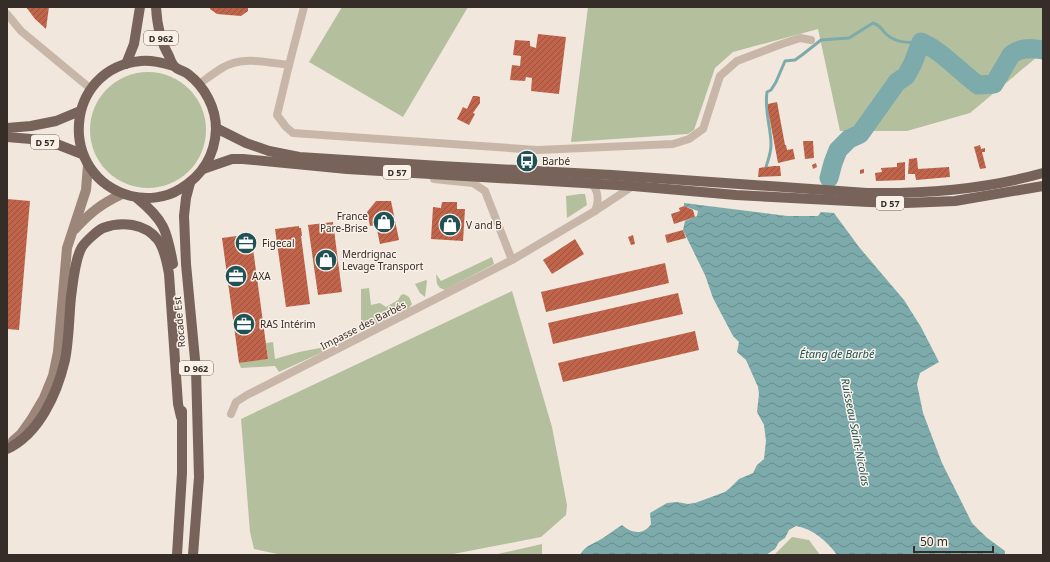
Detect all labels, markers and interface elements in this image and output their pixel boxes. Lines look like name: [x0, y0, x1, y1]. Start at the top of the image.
road number: D 962: [144, 31, 178, 45]
road number: D 57: [31, 135, 59, 149]
bus stop icon: Barbé: [514, 148, 540, 174]
place label: Barbé: [542, 154, 570, 168]
road number: D 57: [383, 165, 411, 179]
road number: D 57: [876, 196, 904, 210]
place label: France Pare-Brise: [320, 209, 368, 235]
shop icon: France Pare-Brise: [371, 209, 397, 235]
shop icon: V and B: [437, 212, 463, 238]
place label: V and B: [466, 218, 502, 232]
office icon: Figecal: [233, 230, 259, 256]
place label: Figecal: [262, 236, 295, 250]
shop icon: Merdrignac Levage Transport: [313, 247, 339, 273]
place label: Merdrignac Levage Transport: [342, 247, 424, 273]
office icon: AXA: [223, 263, 249, 289]
place label: AXA: [252, 269, 271, 283]
street label: Rocade Est: [170, 296, 188, 348]
street label: Impasse des Barbés: [318, 297, 408, 353]
office icon: RAS Intérim: [231, 311, 257, 337]
place label: RAS Intérim: [260, 317, 316, 331]
water label: Étang de Barbé: [800, 346, 875, 361]
road number: D 962: [179, 361, 213, 375]
water label: Ruisseau Saint-Nicolas: [838, 377, 874, 488]
scale bar: [914, 528, 993, 554]
text: 50 m: [920, 533, 948, 550]

